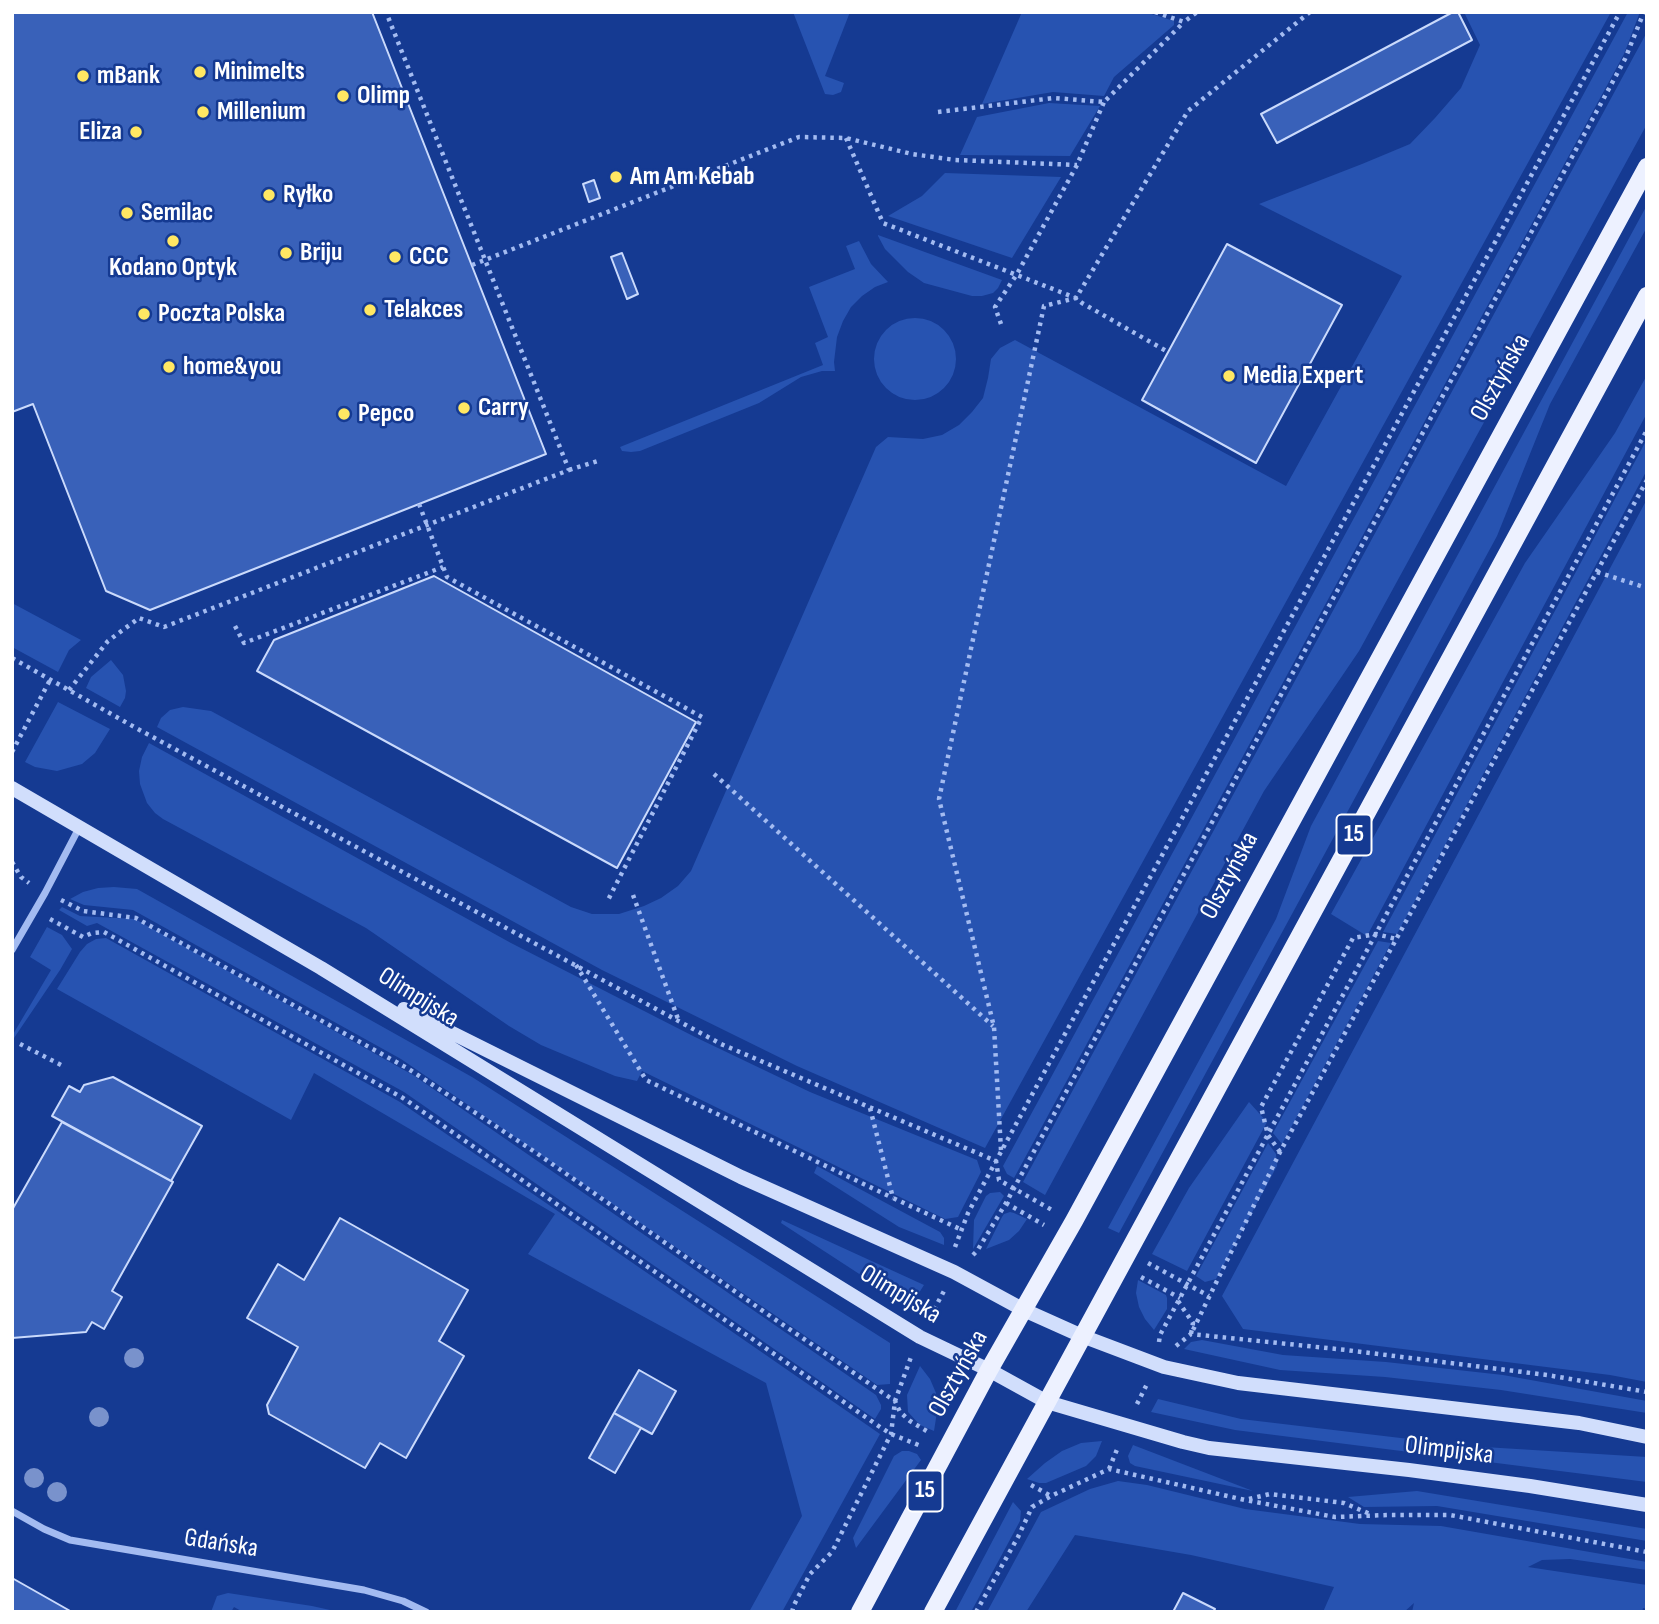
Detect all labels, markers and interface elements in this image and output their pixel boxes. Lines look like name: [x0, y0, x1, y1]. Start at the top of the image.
place label: Minimelts: [214, 56, 305, 88]
place label: mBank: [97, 60, 160, 92]
marker: Minimelts: [192, 64, 208, 80]
marker: mBank: [75, 68, 91, 84]
place label: Olimp: [357, 80, 410, 112]
marker: Olimp: [335, 88, 351, 104]
place label: Millenium: [217, 96, 306, 128]
marker: Millenium: [195, 104, 211, 120]
place label: Eliza: [79, 116, 122, 148]
marker: Eliza: [128, 124, 144, 140]
place label: Am Am Kebab: [630, 161, 755, 193]
marker: Am Am Kebab: [608, 169, 624, 185]
place label: Ryłko: [283, 179, 333, 211]
marker: Ryłko: [261, 187, 277, 203]
place label: Semilac: [141, 197, 213, 229]
marker: Semilac: [119, 205, 135, 221]
marker: Kodano Optyk: [165, 233, 181, 249]
place label: Briju: [300, 237, 342, 269]
place label: CCC: [409, 241, 449, 273]
marker: Briju: [278, 245, 294, 261]
marker: CCC: [387, 249, 403, 265]
place label: Kodano Optyk: [109, 252, 237, 284]
place label: Telakces: [384, 294, 463, 326]
place label: Poczta Polska: [158, 298, 285, 330]
marker: Telakces: [362, 302, 378, 318]
marker: Poczta Polska: [136, 306, 152, 322]
street label: Olsztyńska: [1464, 329, 1538, 427]
place label: home&you: [183, 351, 281, 383]
marker: home&you: [161, 359, 177, 375]
place label: Media Expert: [1243, 360, 1363, 392]
marker: Media Expert: [1221, 368, 1237, 384]
place label: Carry: [478, 392, 529, 424]
place label: Pepco: [358, 398, 414, 430]
marker: Carry: [456, 400, 472, 416]
marker: Pepco: [336, 406, 352, 422]
road number: 15: [1336, 814, 1372, 856]
street label: Olsztyńska: [1194, 827, 1266, 925]
street label: Olimpijska: [372, 961, 464, 1035]
street label: Olimpijska: [854, 1259, 946, 1331]
street label: Olsztyńska: [922, 1325, 996, 1423]
street label: Olimpijska: [1403, 1430, 1495, 1472]
road number: 15: [908, 1470, 942, 1512]
street label: Gdańska: [182, 1523, 260, 1565]

